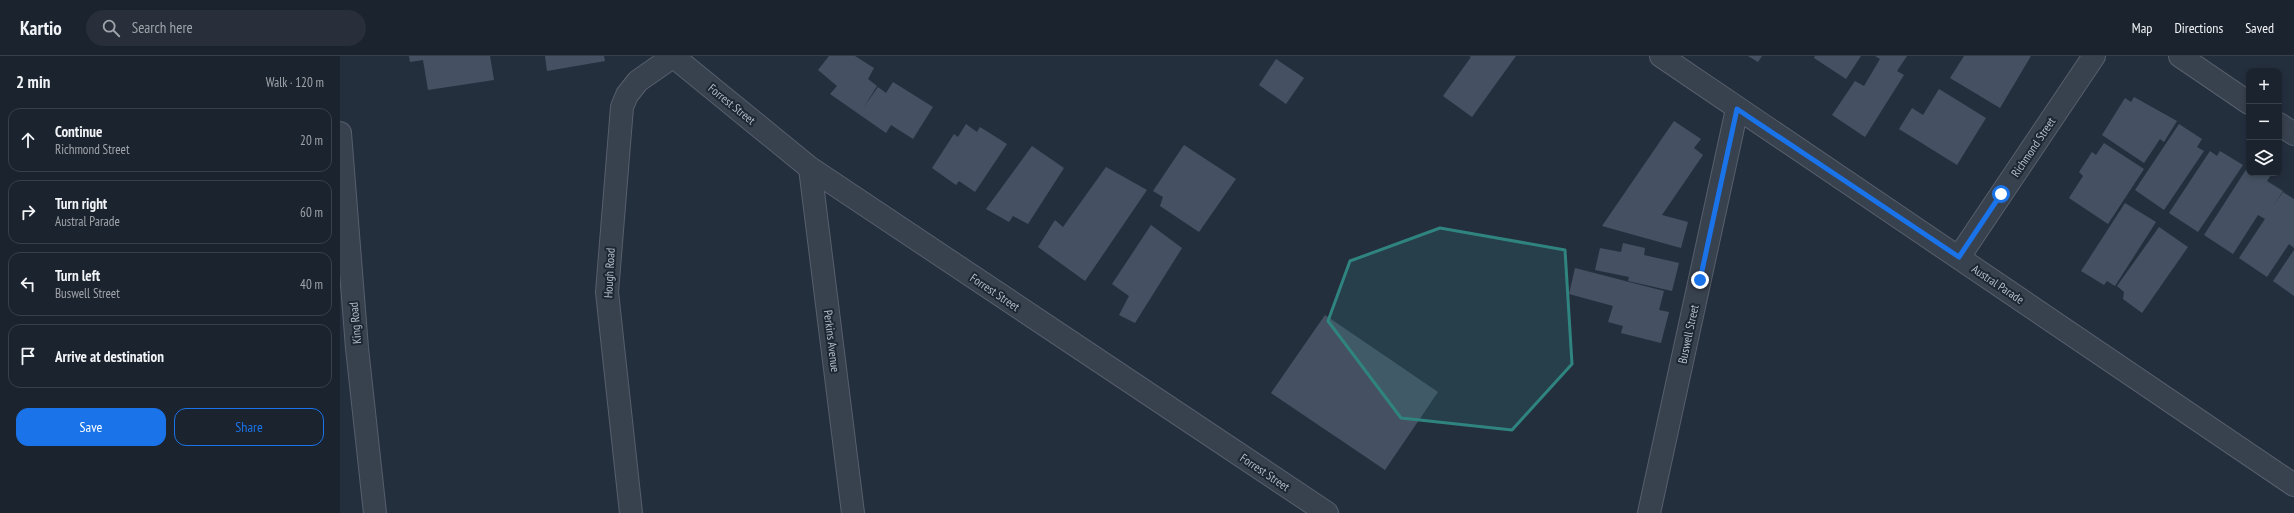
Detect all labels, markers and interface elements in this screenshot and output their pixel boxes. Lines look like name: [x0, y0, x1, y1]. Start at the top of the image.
search box: [86, 10, 366, 46]
text: Kartio: [20, 16, 62, 40]
icon: search: [100, 17, 122, 39]
text: Search here: [132, 18, 193, 37]
text: Map: [2132, 19, 2152, 37]
text: Directions: [2174, 19, 2223, 37]
text: Saved: [2245, 19, 2274, 37]
map controls: [2246, 68, 2282, 176]
button: +: [2246, 68, 2282, 104]
text: 2 min: [16, 71, 50, 93]
text: Walk · 120 m: [266, 74, 324, 91]
street label: Forrest Street: [705, 80, 759, 128]
button: −: [2246, 104, 2282, 140]
street label: Richmond Street: [2008, 114, 2059, 180]
text: Continue: [55, 122, 102, 141]
icon: ahead: [17, 129, 39, 151]
text: 20 m: [300, 132, 323, 149]
button: layers: [2246, 140, 2282, 176]
text: Richmond Street: [55, 141, 130, 158]
route start: [1992, 185, 2010, 203]
text: Turn right: [55, 194, 107, 213]
icon: right: [17, 201, 39, 223]
text: 60 m: [300, 204, 323, 221]
text: Austral Parade: [55, 213, 120, 230]
street label: Hough Road: [600, 247, 618, 299]
street label: Austral Parade: [1969, 261, 2027, 307]
text: Turn left: [55, 266, 100, 285]
street label: Forrest Street: [967, 270, 1023, 314]
route end: [1691, 271, 1709, 289]
icon: left: [17, 273, 39, 295]
text: 40 m: [300, 276, 323, 293]
text: Buswell Street: [55, 285, 120, 302]
street label: King Road: [346, 301, 364, 345]
street label: Buswell Street: [1674, 303, 1702, 365]
street label: Perkins Avenue: [821, 309, 843, 373]
icon: arrive: [17, 345, 39, 367]
text: Arrive at destination: [55, 347, 164, 366]
button: Save: [16, 408, 166, 446]
button: Share: [174, 408, 324, 446]
street label: Forrest Street: [1237, 450, 1293, 494]

